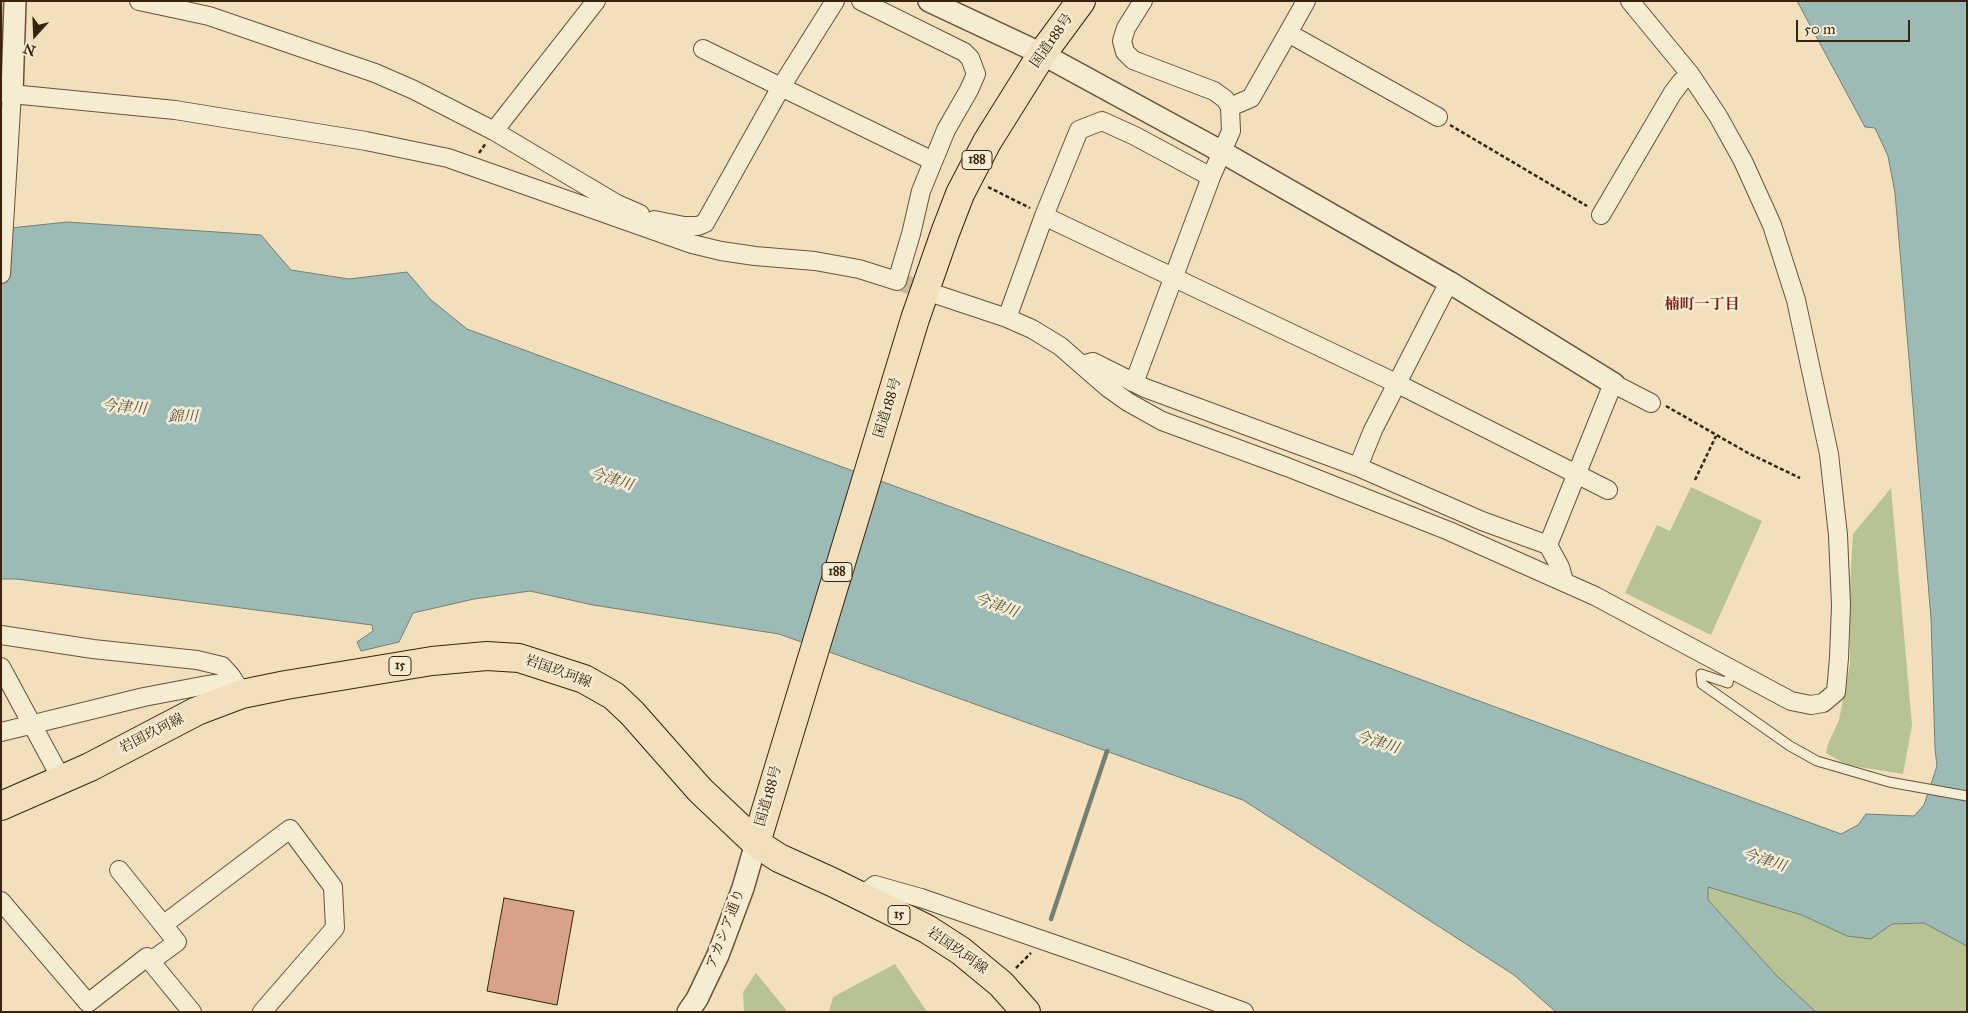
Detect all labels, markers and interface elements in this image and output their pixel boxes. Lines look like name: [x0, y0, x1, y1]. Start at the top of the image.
north arrow: [10, 10, 60, 60]
scale bar: [1798, 10, 1912, 42]
street label: 国道188号: [1027, 11, 1077, 71]
text: 50 m: [1804, 20, 1836, 38]
text: N: [21, 40, 38, 60]
road number: 188: [962, 150, 992, 170]
district label: 楠町一丁目: [1665, 296, 1739, 314]
street label: 国道188号: [871, 376, 905, 440]
water label: 今津川: [101, 397, 147, 419]
water label: 錦川: [168, 408, 198, 426]
water label: 今津川: [587, 465, 635, 495]
road number: 188: [822, 562, 852, 582]
water label: 今津川: [972, 590, 1020, 622]
street label: 岩国玖珂線: [522, 652, 594, 692]
road number: 15: [389, 656, 411, 676]
street label: 岩国玖珂線: [117, 711, 187, 757]
water label: 今津川: [1353, 728, 1401, 758]
street label: 国道188号: [752, 764, 786, 828]
water label: 今津川: [1740, 845, 1788, 877]
street label: アカシア通り: [703, 887, 749, 971]
road number: 15: [888, 906, 910, 924]
street label: 岩国玖珂線: [924, 924, 990, 978]

